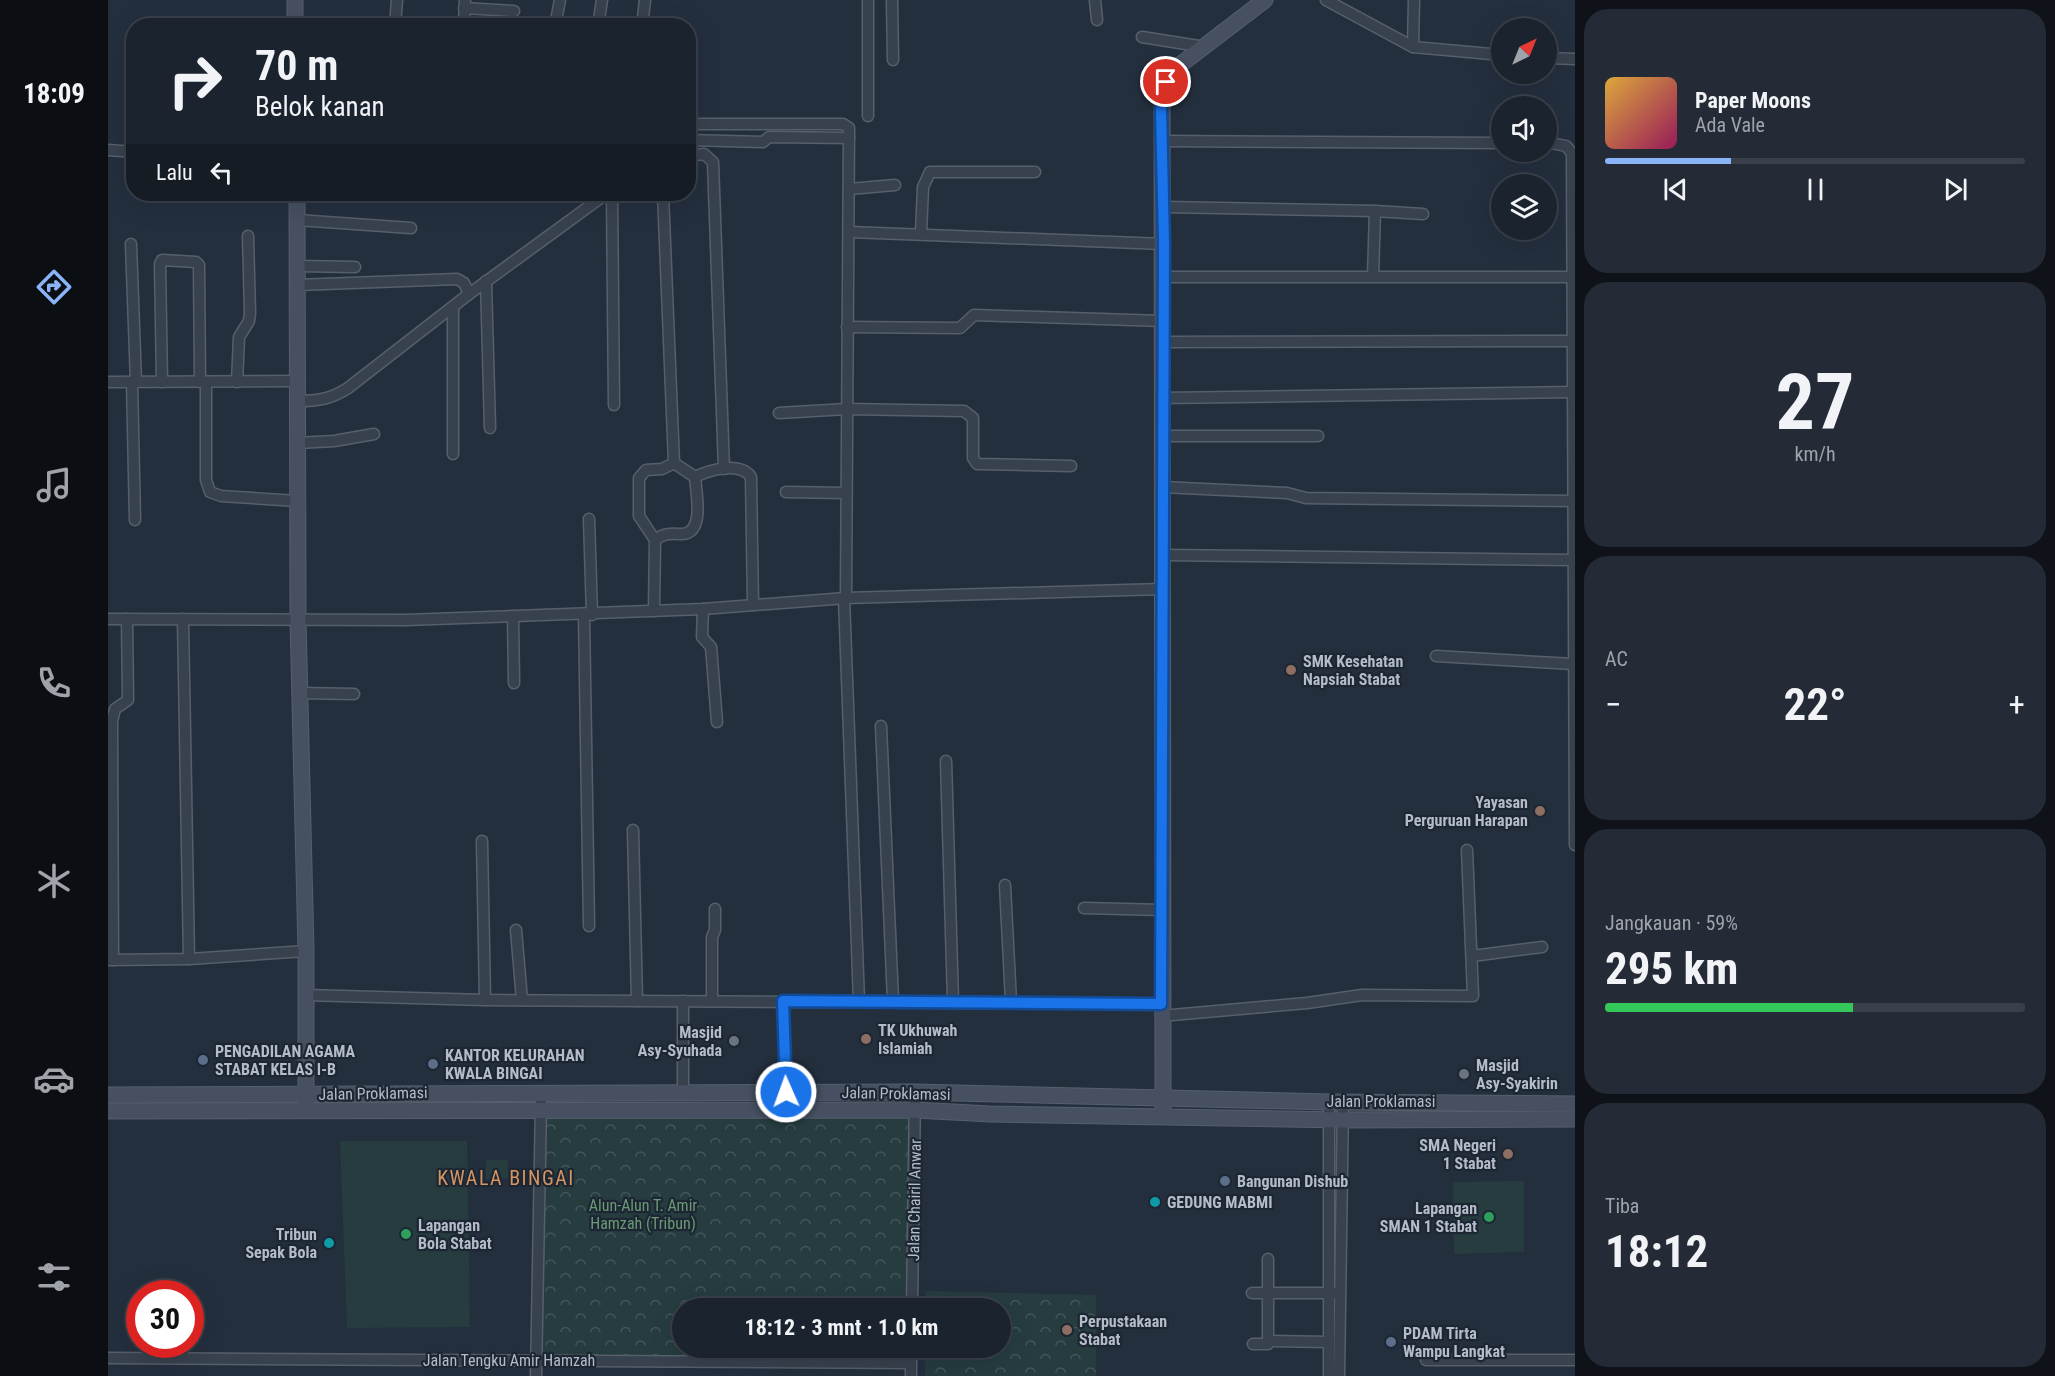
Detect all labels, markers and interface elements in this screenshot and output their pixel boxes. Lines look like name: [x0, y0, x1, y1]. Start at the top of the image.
north arrow: [1491, 18, 1557, 84]
map controls: [1491, 18, 1557, 240]
text: 70 m: [255, 41, 338, 90]
icon: right: [156, 42, 234, 120]
pin: [1140, 56, 1191, 107]
icon: arrive: [1149, 65, 1182, 98]
text: 18:09: [23, 78, 85, 110]
text: Paper Moons: [1695, 88, 1811, 113]
text: Belok kanan: [255, 91, 385, 123]
button: sound: [1491, 96, 1557, 162]
text: Ada Vale: [1695, 113, 1765, 137]
icon: left: [205, 156, 238, 189]
text: Lalu: [156, 160, 193, 185]
icon: previous: [1659, 173, 1692, 206]
icon: pause: [1799, 173, 1832, 206]
icon: next: [1939, 173, 1972, 206]
button: layers: [1491, 174, 1557, 240]
icon: directions: [33, 266, 75, 308]
text: 27: [1776, 357, 1854, 448]
text: km/h: [1794, 442, 1836, 466]
icon: music: [33, 464, 75, 506]
text: AC: [1605, 647, 1628, 671]
place label: SMK Kesehatan Napsiah Stabat: [1303, 652, 1403, 689]
icon: phone: [33, 662, 75, 704]
marker: SMK Kesehatan Napsiah Stabat: [1284, 663, 1298, 677]
text: 22°: [1784, 678, 1847, 731]
text: −: [1605, 685, 1622, 724]
text: +: [2009, 685, 2025, 724]
place label: Yayasan Perguruan Harapan: [1405, 793, 1528, 830]
marker: Yayasan Perguruan Harapan: [1533, 804, 1547, 818]
icon: climate: [33, 860, 75, 902]
text: Jangkauan · 59%: [1605, 911, 1738, 935]
text: 295 km: [1605, 942, 1738, 995]
place label: TK Ukhuwah Islamiah: [878, 1021, 957, 1058]
place label: Masjid Asy-Syuhada: [638, 1023, 722, 1060]
marker: TK Ukhuwah Islamiah: [859, 1032, 873, 1046]
marker: Masjid Asy-Syuhada: [727, 1034, 741, 1048]
place label: PENGADILAN AGAMA STABAT KELAS I-B: [215, 1042, 355, 1079]
place label: KANTOR KELURAHAN KWALA BINGAI: [445, 1046, 585, 1083]
marker: PENGADILAN AGAMA STABAT KELAS I-B: [196, 1053, 210, 1067]
place label: Masjid Asy-Syakirin: [1476, 1056, 1558, 1093]
marker: KANTOR KELURAHAN KWALA BINGAI: [426, 1057, 440, 1071]
icon: car: [33, 1058, 75, 1100]
position arrow: [754, 1060, 818, 1124]
marker: Masjid Asy-Syakirin: [1457, 1067, 1471, 1081]
street label: Jalan Proklamasi: [318, 1083, 428, 1104]
street label: Jalan Proklamasi: [841, 1083, 951, 1104]
street label: Jalan Proklamasi: [1327, 1092, 1436, 1111]
place label: SMA Negeri 1 Stabat: [1419, 1136, 1496, 1173]
street label: Jalan Chairil Anwar: [904, 1139, 925, 1261]
marker: SMA Negeri 1 Stabat: [1501, 1147, 1515, 1161]
district label: KWALA BINGAI: [437, 1166, 575, 1190]
place label: Bangunan Dishub: [1237, 1172, 1348, 1191]
marker: Bangunan Dishub: [1218, 1174, 1232, 1188]
place label: GEDUNG MABMI: [1167, 1193, 1273, 1212]
text: Tiba: [1605, 1194, 1639, 1218]
marker: GEDUNG MABMI: [1148, 1195, 1162, 1209]
park label: Alun-Alun T. Amir Hamzah (Tribun): [589, 1196, 697, 1233]
place label: Lapangan SMAN 1 Stabat: [1380, 1199, 1477, 1236]
marker: Lapangan SMAN 1 Stabat: [1482, 1210, 1496, 1224]
place label: Lapangan Bola Stabat: [418, 1216, 492, 1253]
place label: Tribun Sepak Bola: [245, 1225, 317, 1262]
text: 18:12: [1605, 1225, 1708, 1278]
marker: Lapangan Bola Stabat: [399, 1227, 413, 1241]
marker: Tribun Sepak Bola: [322, 1236, 336, 1250]
icon: filters: [33, 1256, 75, 1298]
speed limit sign: 30: [126, 1280, 204, 1358]
place label: Perpustakaan Stabat: [1079, 1312, 1167, 1349]
text: 18:12 · 3 mnt · 1.0 km: [745, 1315, 938, 1340]
marker: Perpustakaan Stabat: [1060, 1323, 1074, 1337]
place label: PDAM Tirta Wampu Langkat: [1403, 1324, 1505, 1361]
marker: PDAM Tirta Wampu Langkat: [1384, 1335, 1398, 1349]
street label: Jalan Tengku Amir Hamzah: [423, 1351, 595, 1370]

